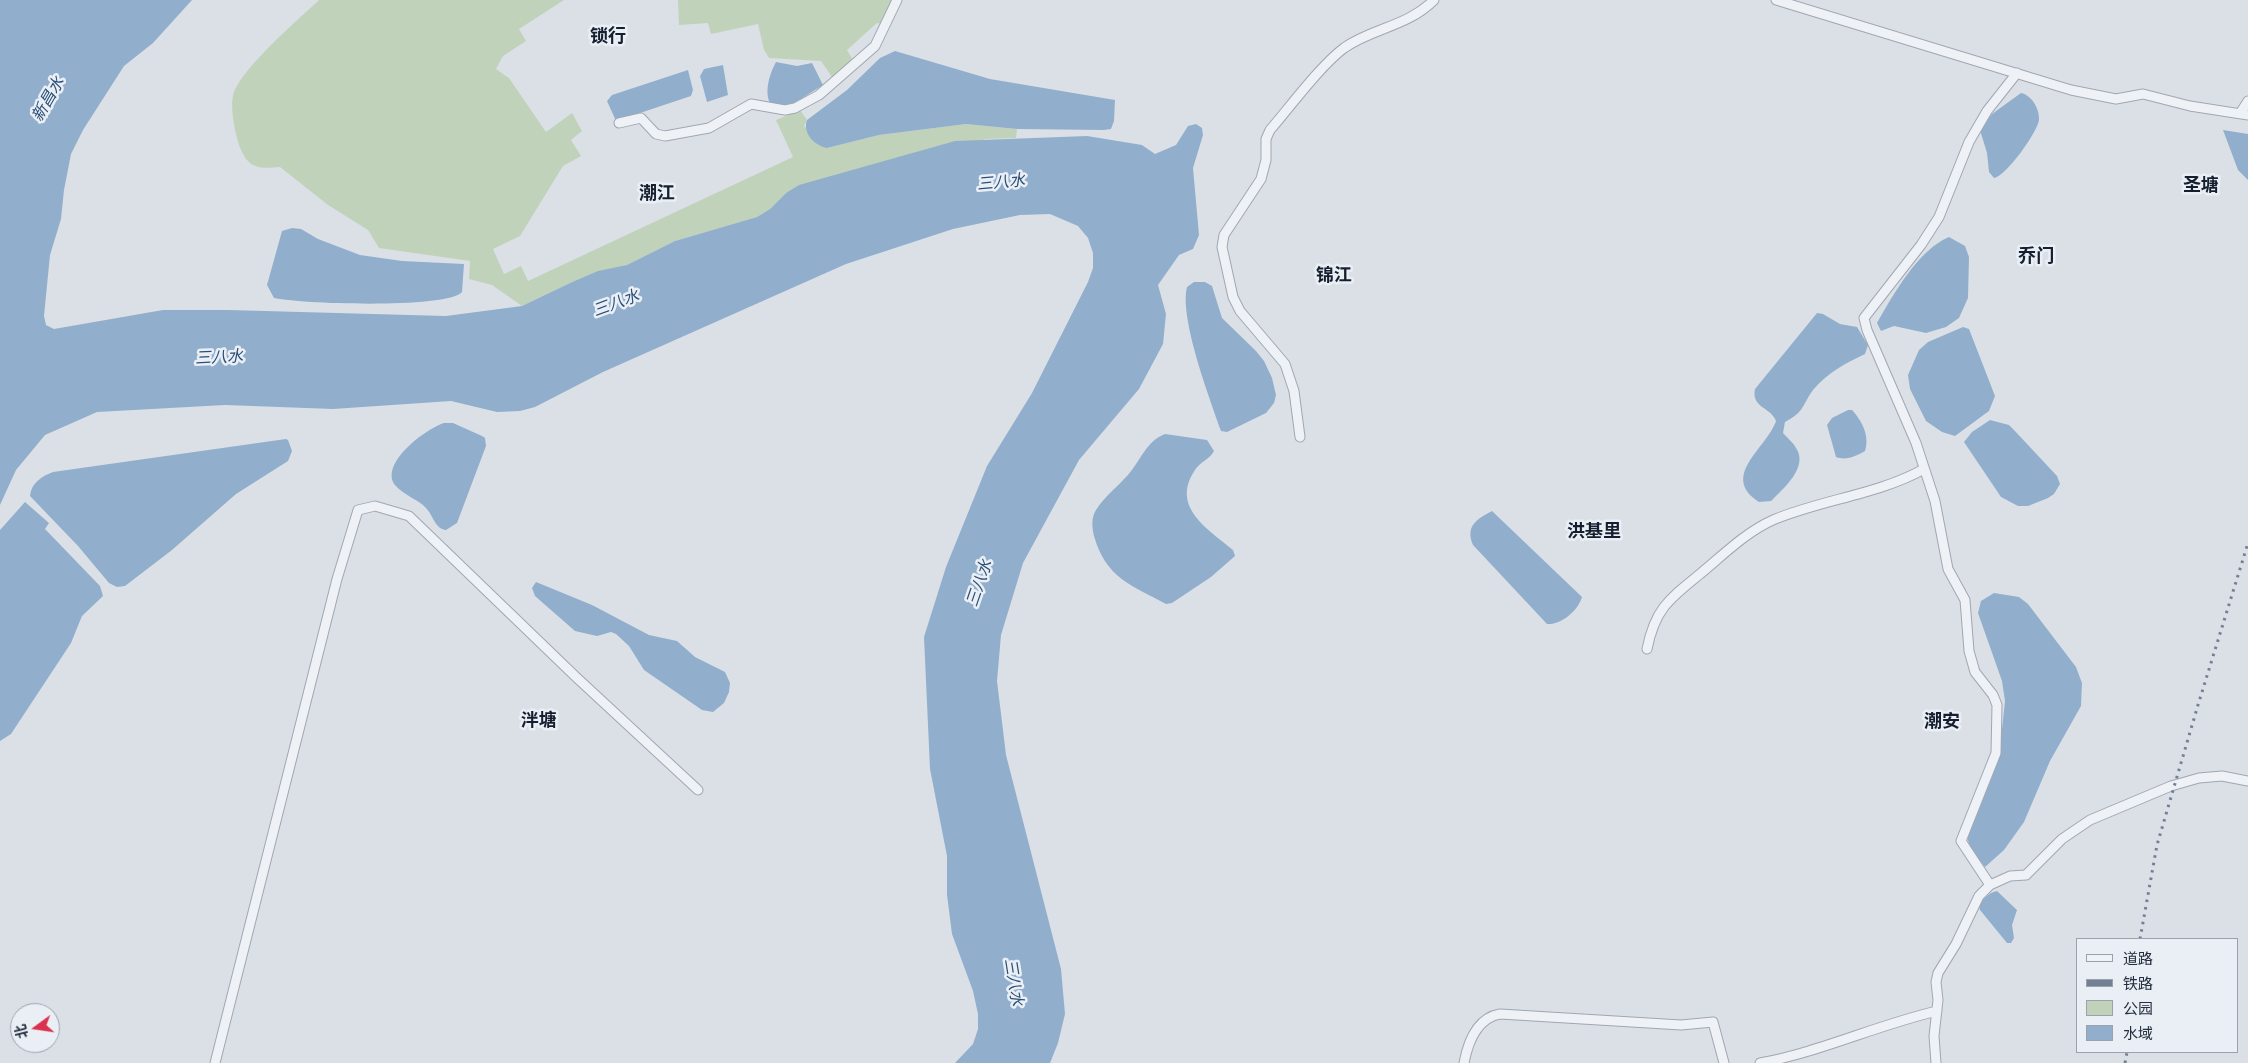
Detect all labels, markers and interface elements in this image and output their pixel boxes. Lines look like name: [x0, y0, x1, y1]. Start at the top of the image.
district label: 锁行: [590, 25, 626, 47]
water label: 新昌水: [28, 73, 68, 125]
water label: 三八水: [976, 170, 1026, 194]
district label: 圣塘: [2183, 174, 2219, 196]
district label: 潮江: [639, 182, 675, 204]
district label: 乔门: [2018, 245, 2054, 267]
district label: 锦江: [1316, 264, 1352, 286]
water label: 三八水: [590, 286, 642, 320]
water label: 三八水: [195, 346, 243, 368]
district label: 洪基里: [1567, 520, 1621, 542]
water label: 三八水: [962, 557, 996, 609]
district label: 泮塘: [521, 709, 557, 731]
district label: 潮安: [1924, 710, 1960, 732]
legend: [2076, 938, 2238, 1053]
text: 道路: [2123, 949, 2153, 967]
water label: 三八水: [1001, 957, 1027, 1007]
text: 铁路: [2123, 974, 2153, 992]
text: 公园: [2123, 999, 2153, 1017]
north arrow: [10, 1003, 60, 1053]
text: 北: [11, 1023, 31, 1040]
text: 水域: [2123, 1024, 2153, 1042]

